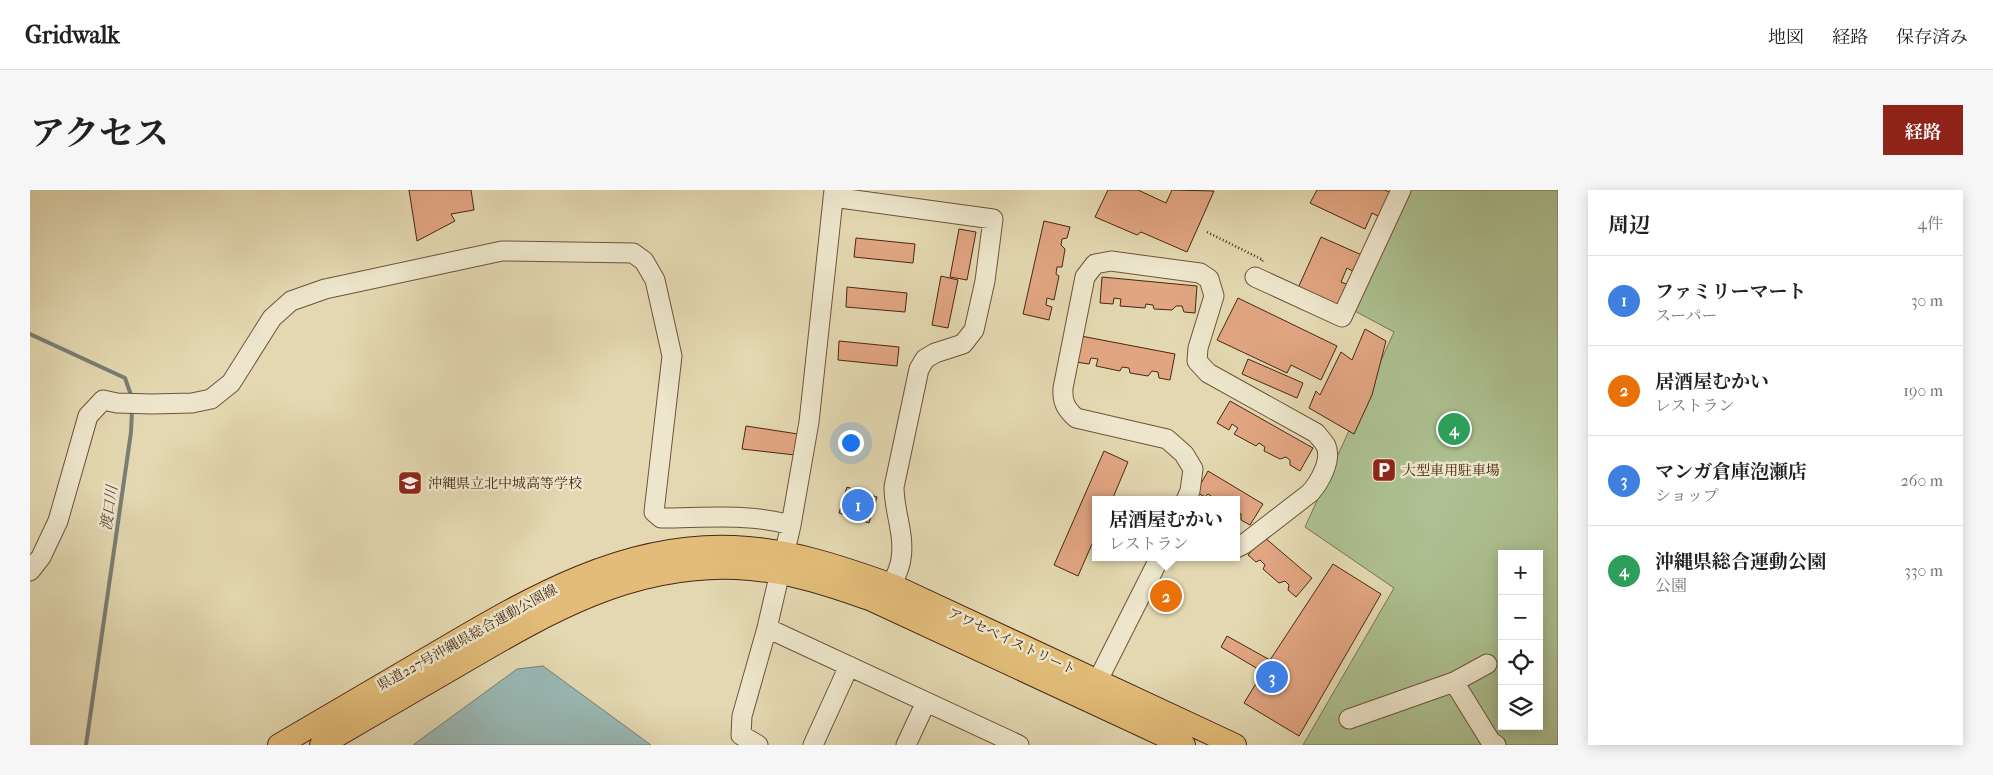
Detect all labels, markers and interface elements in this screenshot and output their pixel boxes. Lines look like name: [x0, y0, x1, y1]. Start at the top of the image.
text: Gridwalk: [25, 21, 120, 49]
text: 地図: [1768, 27, 1804, 48]
text: 経路: [1832, 27, 1868, 48]
text: 保存済み: [1896, 27, 1968, 48]
button: 経路: [1883, 105, 1963, 155]
text: アクセス: [30, 113, 169, 154]
text: 周辺: [1608, 213, 1650, 237]
text: 4件: [1918, 214, 1943, 233]
text: ファミリーマート: [1655, 281, 1807, 303]
text: 1: [1621, 291, 1627, 310]
text: 30 m: [1911, 291, 1943, 310]
text: スーパー: [1655, 306, 1717, 325]
text: 居酒屋むかい: [1655, 371, 1769, 393]
text: 2: [1620, 381, 1628, 400]
text: 190 m: [1903, 381, 1943, 400]
text: レストラン: [1655, 396, 1735, 415]
pin: 4: [1438, 410, 1470, 448]
your location: [838, 430, 864, 456]
parking icon: 大型車用駐車場: [1371, 457, 1397, 483]
text: マンガ倉庫泡瀬店: [1655, 461, 1807, 483]
place label: 大型車用駐車場: [1402, 462, 1500, 479]
school or university icon: 沖縄県立北中城高等学校: [397, 470, 423, 496]
text: 3: [1621, 471, 1627, 490]
text: 260 m: [1901, 471, 1943, 490]
place label: 沖縄県立北中城高等学校: [428, 475, 582, 492]
water label: 渡口川: [97, 482, 121, 532]
pin: 1: [842, 486, 874, 524]
text: ショップ: [1655, 486, 1719, 505]
popup: [1092, 496, 1240, 561]
text: 居酒屋むかい: [1109, 509, 1223, 531]
text: レストラン: [1109, 534, 1189, 553]
map controls: [1498, 550, 1543, 730]
button: +: [1498, 550, 1543, 595]
text: 沖縄県総合運動公園: [1655, 551, 1826, 573]
text: 4: [1619, 561, 1629, 580]
text: 330 m: [1904, 561, 1943, 580]
text: 公園: [1655, 576, 1687, 595]
pin: 2: [1150, 577, 1182, 615]
street label: 県道227号沖縄県総合運動公園線: [374, 581, 560, 694]
button: −: [1498, 595, 1543, 640]
street label: アワセベイストリート: [945, 604, 1079, 679]
button: locate: [1498, 640, 1543, 685]
pin: 3: [1256, 658, 1288, 696]
button: layers: [1498, 685, 1543, 730]

